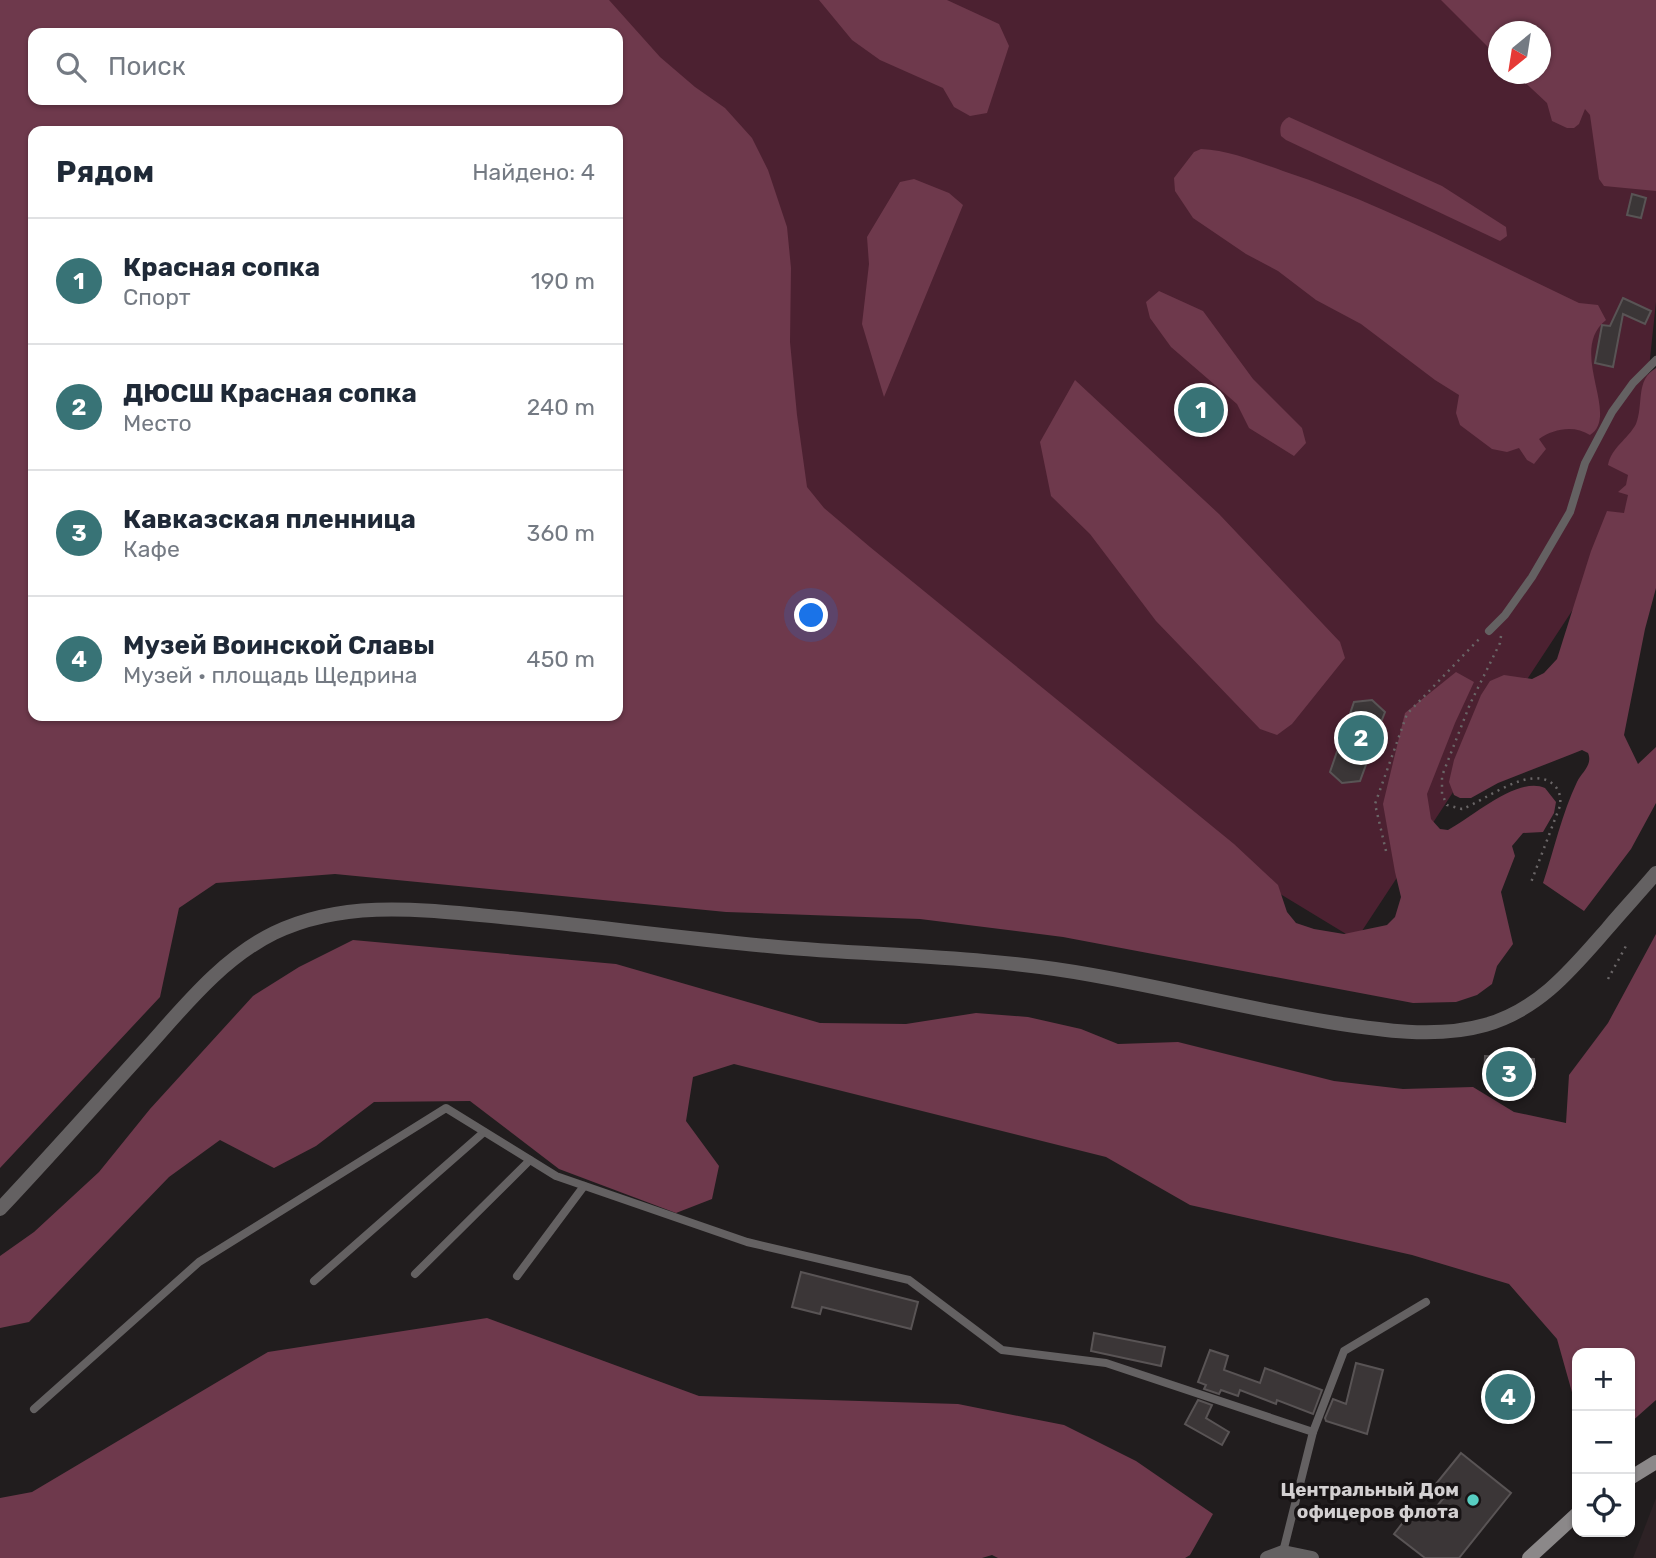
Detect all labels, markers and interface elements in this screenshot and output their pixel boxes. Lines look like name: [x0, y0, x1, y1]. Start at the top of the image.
north arrow: [1488, 21, 1551, 84]
search box: [28, 28, 623, 105]
icon: search: [52, 48, 90, 86]
text: Поиск: [108, 51, 186, 82]
text: Рядом: [56, 154, 154, 190]
text: Найдено: 4: [472, 158, 595, 186]
text: Красная сопка: [123, 252, 320, 283]
text: 1: [73, 267, 85, 295]
text: 190 m: [531, 267, 595, 295]
text: Спорт: [123, 283, 191, 311]
text: ДЮСШ Красная сопка: [123, 378, 417, 409]
pin: 1: [1178, 384, 1224, 436]
text: 2: [72, 393, 86, 421]
text: 240 m: [527, 393, 595, 421]
text: Место: [123, 409, 192, 437]
text: Кавказская пленница: [123, 504, 416, 535]
text: 3: [71, 519, 87, 547]
text: 360 m: [527, 519, 595, 547]
text: Кафе: [123, 535, 180, 563]
your location: [794, 598, 828, 632]
text: Музей Воинской Славы: [123, 630, 435, 661]
text: 4: [71, 645, 87, 673]
text: 450 m: [526, 645, 595, 673]
text: Музей · площадь Щедрина: [123, 661, 417, 689]
pin: 2: [1338, 712, 1384, 764]
pin: 3: [1486, 1048, 1532, 1100]
map controls: [1572, 1348, 1635, 1537]
button: +: [1572, 1348, 1635, 1411]
pin: 4: [1485, 1371, 1531, 1423]
button: −: [1572, 1411, 1635, 1474]
button: locate: [1572, 1474, 1635, 1537]
place label: Центральный Дом офицеров флота: [1281, 1478, 1459, 1523]
marker: Центральный Дом офицеров флота: [1465, 1492, 1481, 1508]

